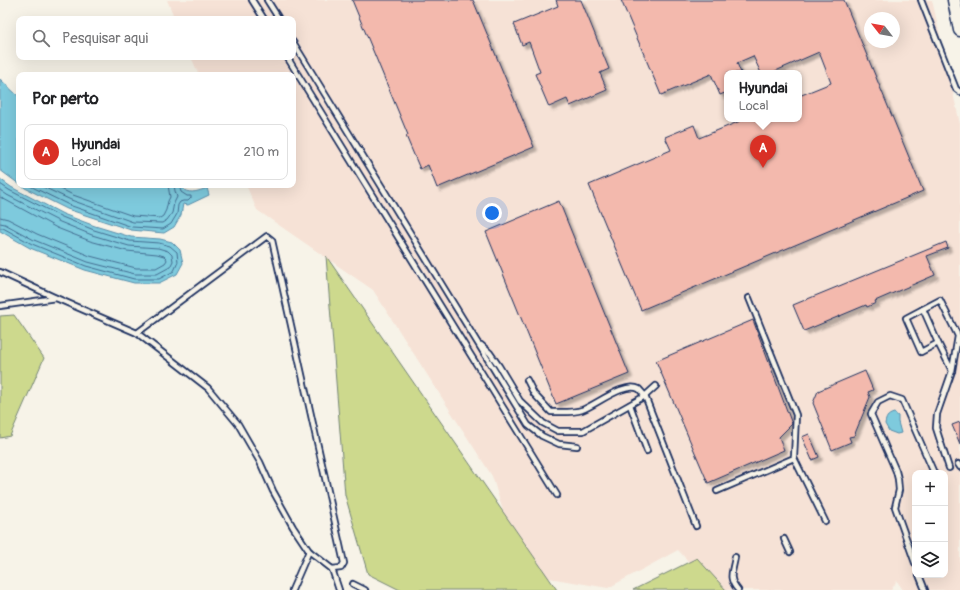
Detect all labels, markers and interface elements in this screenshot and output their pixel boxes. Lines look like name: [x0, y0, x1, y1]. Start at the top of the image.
north arrow: [864, 12, 900, 48]
search box: [16, 16, 296, 60]
icon: search: [30, 27, 52, 49]
text: Pesquisar aqui: [62, 29, 148, 48]
popup: [724, 70, 802, 122]
text: Hyundai: [739, 79, 787, 98]
text: Por perto: [32, 88, 99, 109]
text: Local: [739, 98, 769, 114]
text: Hyundai: [71, 135, 120, 154]
pin: A: [750, 135, 776, 168]
text: A: [42, 144, 50, 160]
text: 210 m: [243, 144, 279, 160]
text: Local: [71, 154, 101, 170]
your location: [482, 203, 502, 223]
map controls: [912, 470, 948, 578]
button: +: [912, 470, 948, 506]
button: −: [912, 506, 948, 542]
button: layers: [912, 542, 948, 578]

